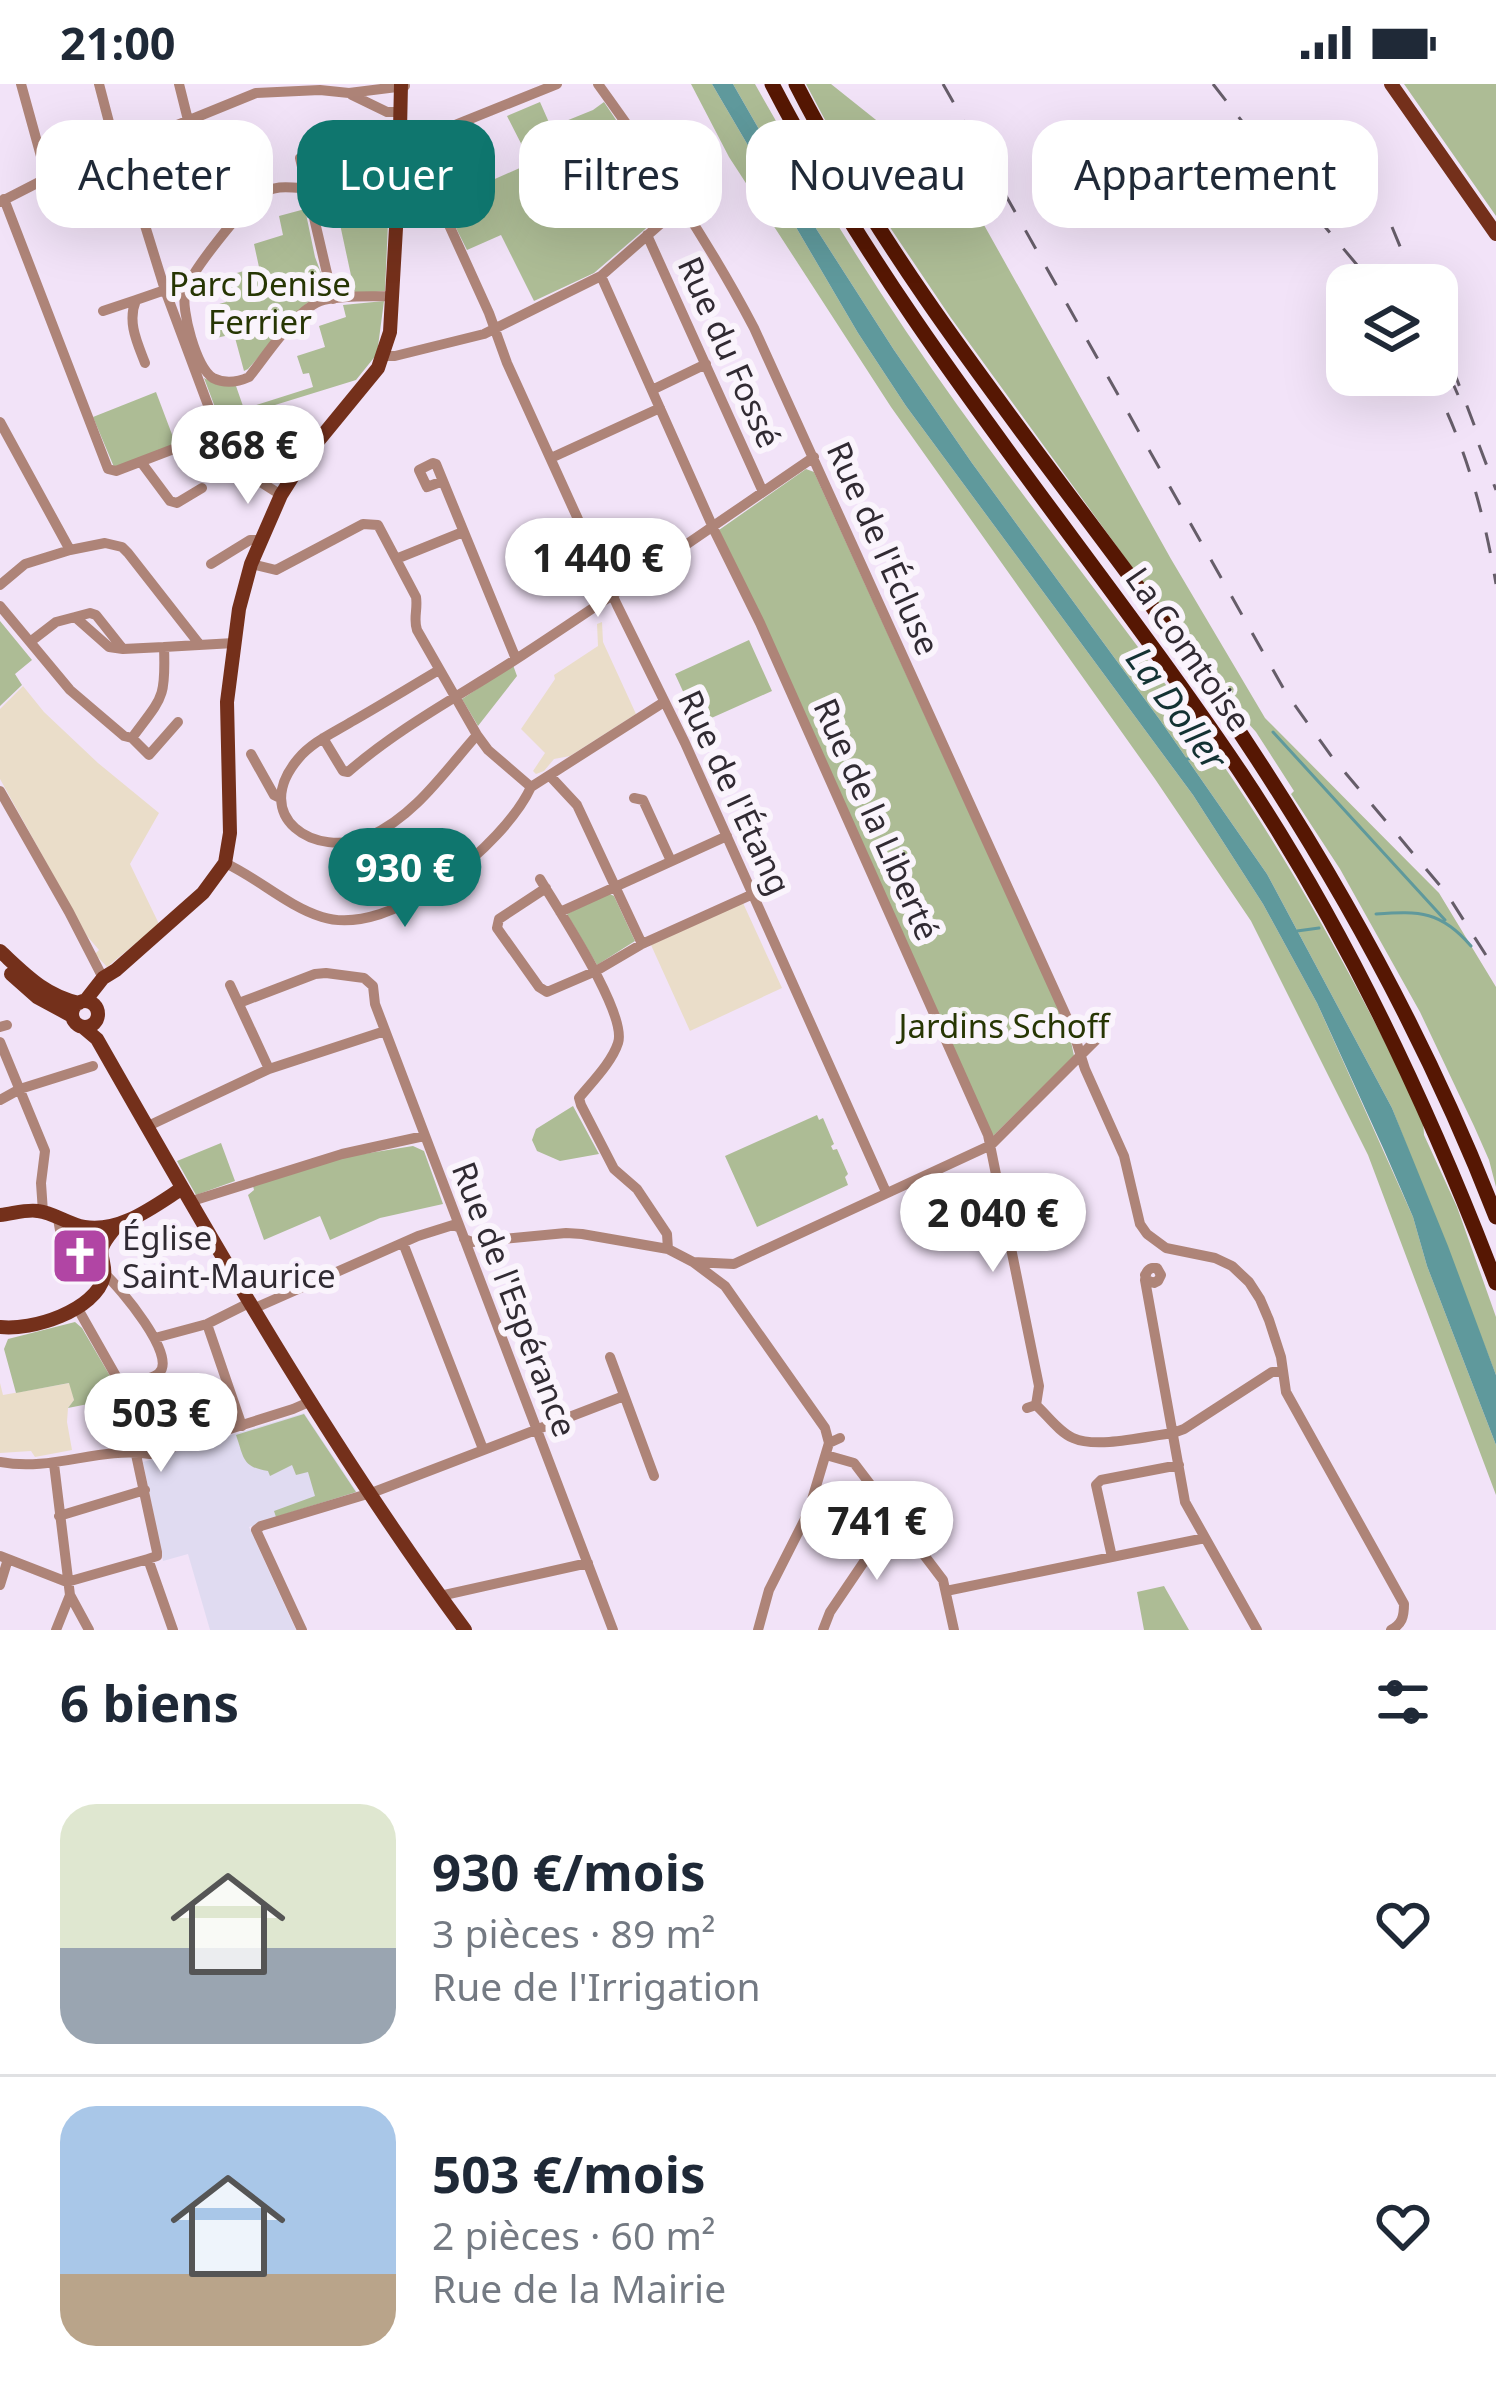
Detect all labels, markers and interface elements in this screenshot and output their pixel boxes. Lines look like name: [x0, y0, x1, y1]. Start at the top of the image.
text: 21:00: [60, 12, 176, 73]
chip: Acheter: [36, 120, 273, 228]
chip: Louer: [297, 120, 495, 228]
chip: Filtres: [519, 120, 722, 228]
chip: Nouveau: [746, 120, 1008, 228]
chip: Appartement: [1032, 120, 1378, 228]
street label: Rue du Fossé: [668, 249, 792, 455]
park label: Parc Denise Ferrier: [169, 261, 351, 344]
map controls: [1326, 264, 1458, 396]
button: layers: [1326, 264, 1458, 396]
pin: 868 €: [164, 405, 332, 507]
text: 868 €: [198, 417, 298, 470]
street label: Rue de l'Écluse: [817, 434, 951, 662]
pin: 1 440 €: [487, 518, 709, 620]
text: 1 440 €: [532, 530, 664, 583]
street label: La Comtoise: [1116, 558, 1262, 740]
water label: La Doller: [1115, 636, 1240, 781]
street label: Rue de l'Étang: [668, 682, 802, 902]
street label: Rue de la Liberté: [804, 691, 950, 947]
pin: 930 €: [321, 828, 489, 930]
text: 930 €: [355, 840, 455, 893]
park label: Jardins Schoff: [895, 1003, 1112, 1048]
street label: Rue de l'Espérance: [442, 1155, 588, 1443]
pin: 2 040 €: [882, 1173, 1104, 1275]
text: 2 040 €: [927, 1185, 1059, 1238]
place label: Église Saint-Maurice: [122, 1215, 336, 1298]
church icon: Église Saint-Maurice: [49, 1225, 111, 1287]
pin: 503 €: [77, 1373, 245, 1475]
text: 503 €: [111, 1385, 211, 1438]
pin: 741 €: [793, 1481, 961, 1583]
text: 741 €: [827, 1493, 927, 1546]
text: 6 biens: [60, 1667, 239, 1737]
icon: filters: [1370, 1669, 1436, 1735]
text: 930 €/mois: [432, 1836, 706, 1906]
icon: home: [156, 1852, 300, 1996]
icon: heart: [1370, 1891, 1436, 1957]
text: 3 pièces · 89 m²: [432, 1906, 716, 1959]
text: Rue de l'Irrigation: [432, 1959, 761, 2012]
text: 503 €/mois: [432, 2138, 706, 2208]
icon: home: [156, 2154, 300, 2298]
icon: heart: [1370, 2193, 1436, 2259]
text: 2 pièces · 60 m²: [432, 2208, 716, 2261]
text: Rue de la Mairie: [432, 2261, 726, 2314]

